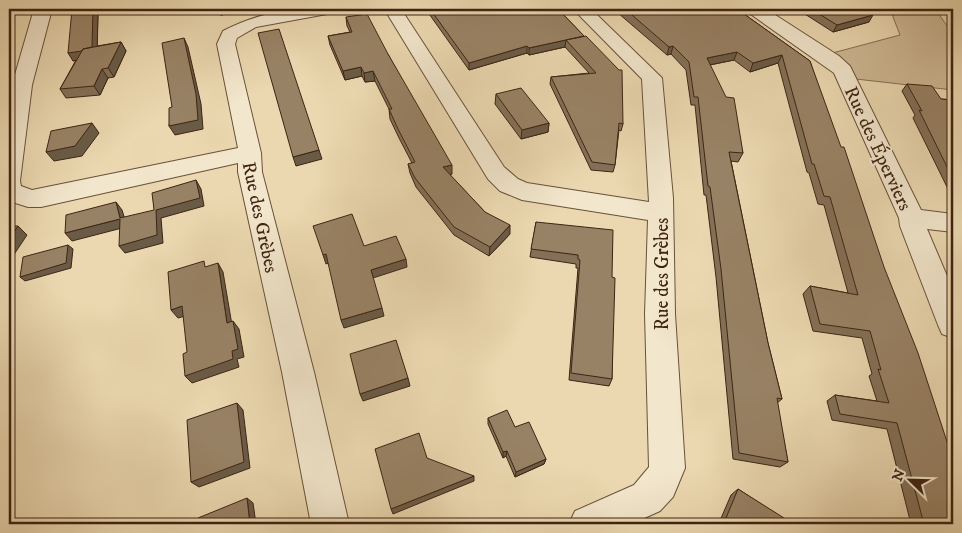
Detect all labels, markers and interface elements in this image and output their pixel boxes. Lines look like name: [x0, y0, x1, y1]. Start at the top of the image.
street label: Rue des Éperviers: [839, 83, 917, 214]
street label: Rue des Grèbes: [237, 160, 283, 275]
street label: Rue des Grèbes: [651, 218, 674, 330]
north arrow: [884, 456, 934, 506]
text: N: [888, 466, 910, 484]

